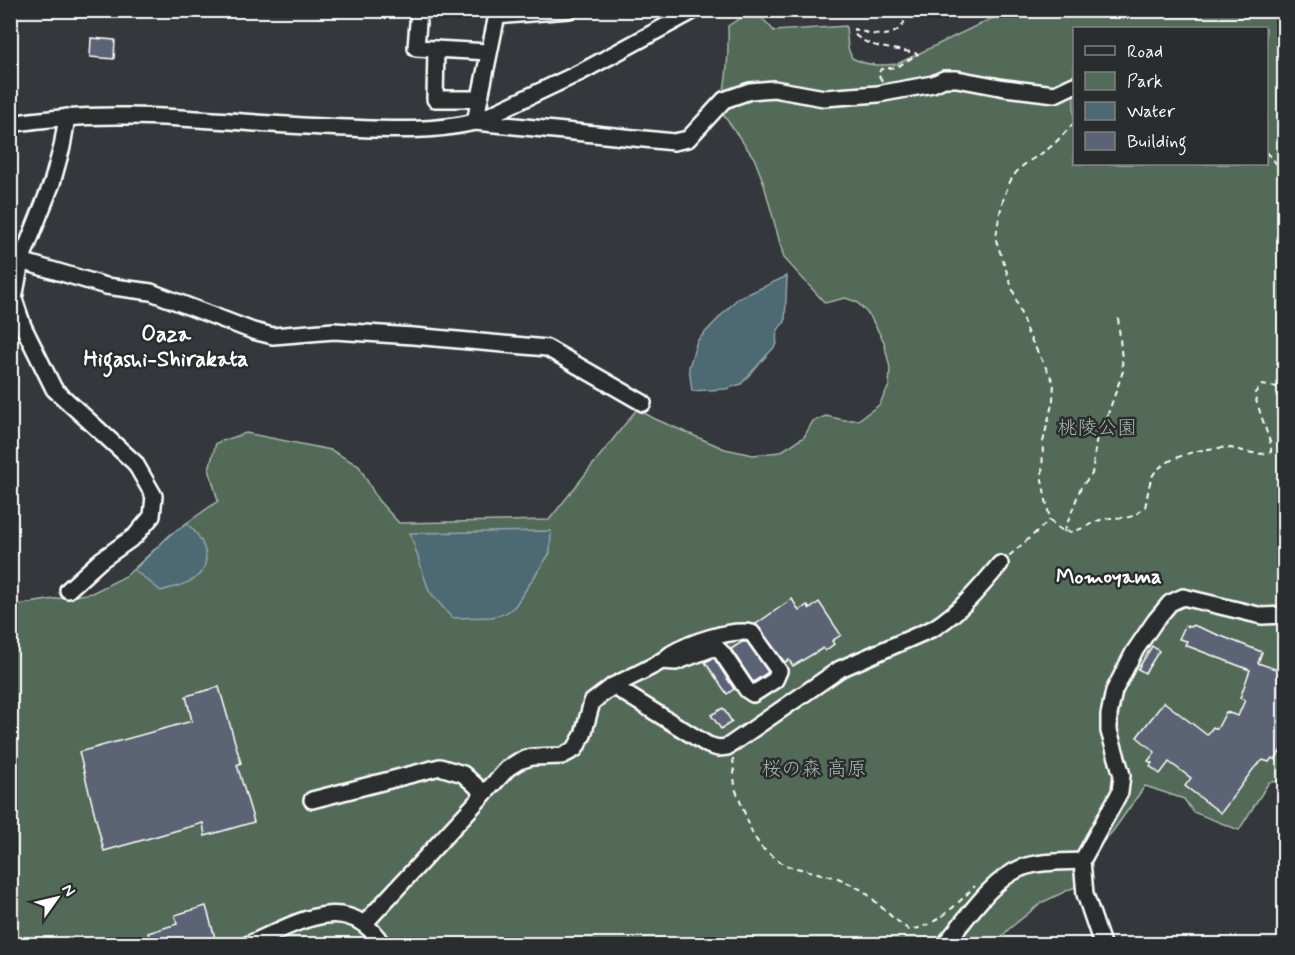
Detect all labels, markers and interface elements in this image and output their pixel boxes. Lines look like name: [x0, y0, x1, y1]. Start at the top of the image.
legend: [1073, 27, 1268, 165]
text: Road: [1127, 40, 1163, 64]
text: Park: [1127, 70, 1163, 94]
text: Water: [1127, 100, 1176, 124]
text: Building: [1127, 130, 1187, 156]
district label: Oaza Higashi-Shirakata: [83, 321, 249, 378]
park label: 桃陵公園: [1057, 415, 1137, 442]
district label: Momoyama: [1056, 563, 1162, 591]
park label: 桜の森 高原: [761, 756, 867, 783]
north arrow: [27, 868, 87, 928]
text: N: [57, 880, 80, 901]

